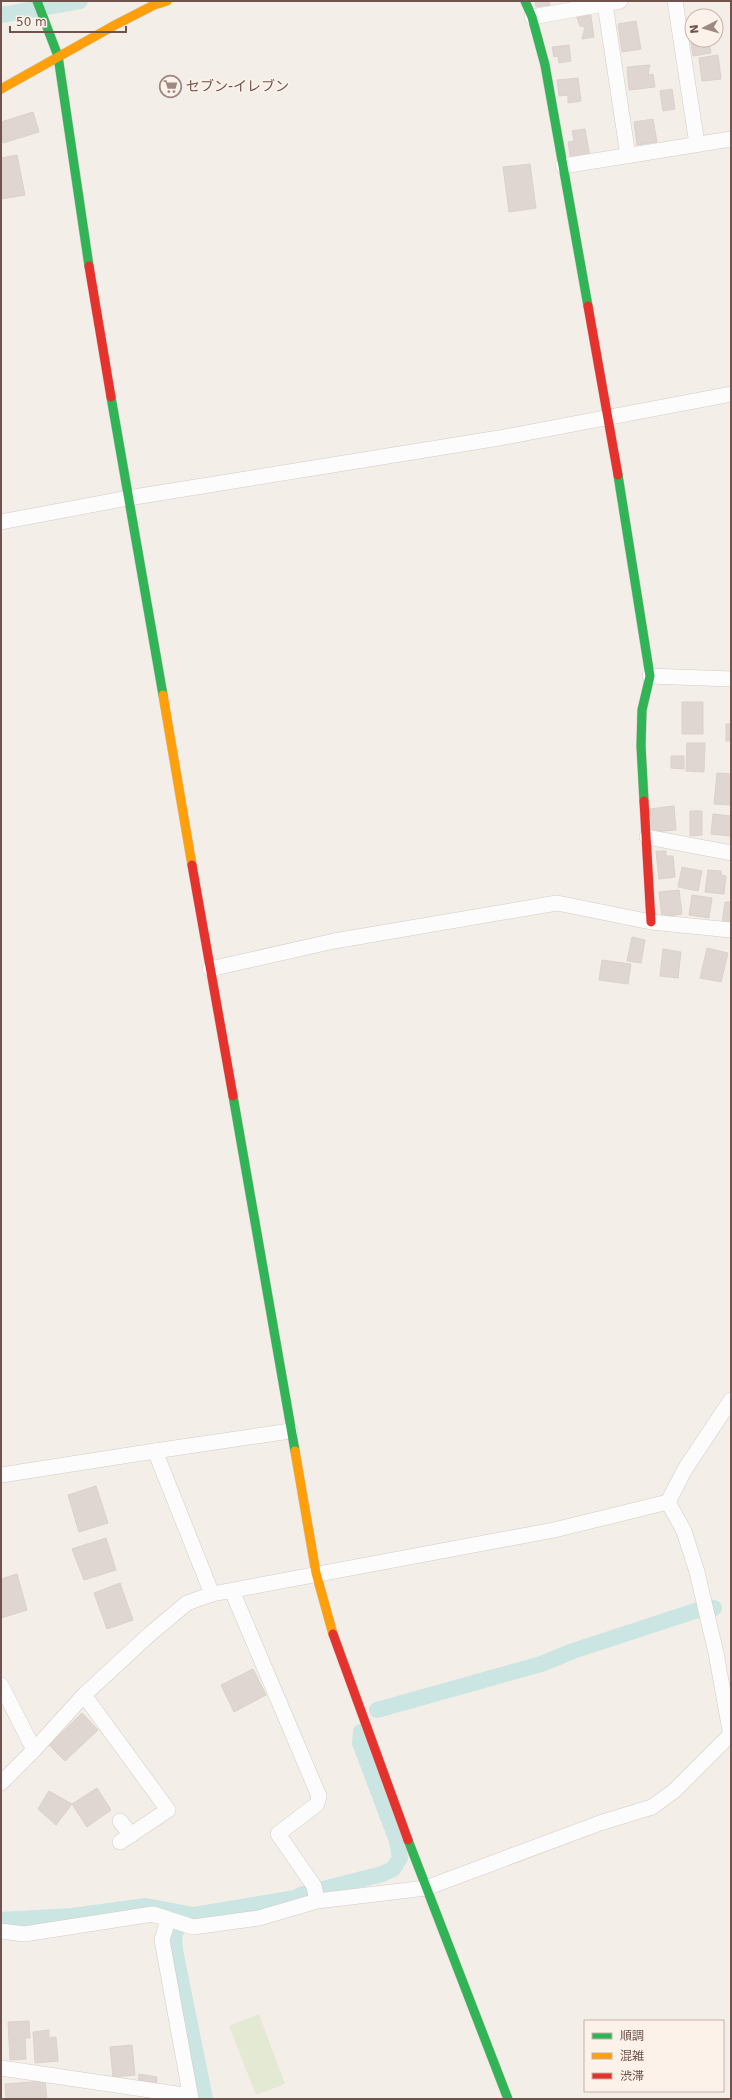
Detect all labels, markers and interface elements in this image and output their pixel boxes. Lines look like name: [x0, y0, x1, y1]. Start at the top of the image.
scale bar: [10, 8, 126, 34]
north arrow: [684, 8, 724, 48]
text: 50 m: [16, 15, 47, 29]
text: N: [688, 24, 701, 34]
supermarket icon: セブン-イレブン: [158, 73, 184, 99]
place label: セブン-イレブン: [186, 78, 289, 94]
legend: [584, 2020, 724, 2092]
text: 順調: [620, 2029, 644, 2043]
text: 混雑: [620, 2049, 644, 2063]
text: 渋滞: [620, 2069, 644, 2083]

